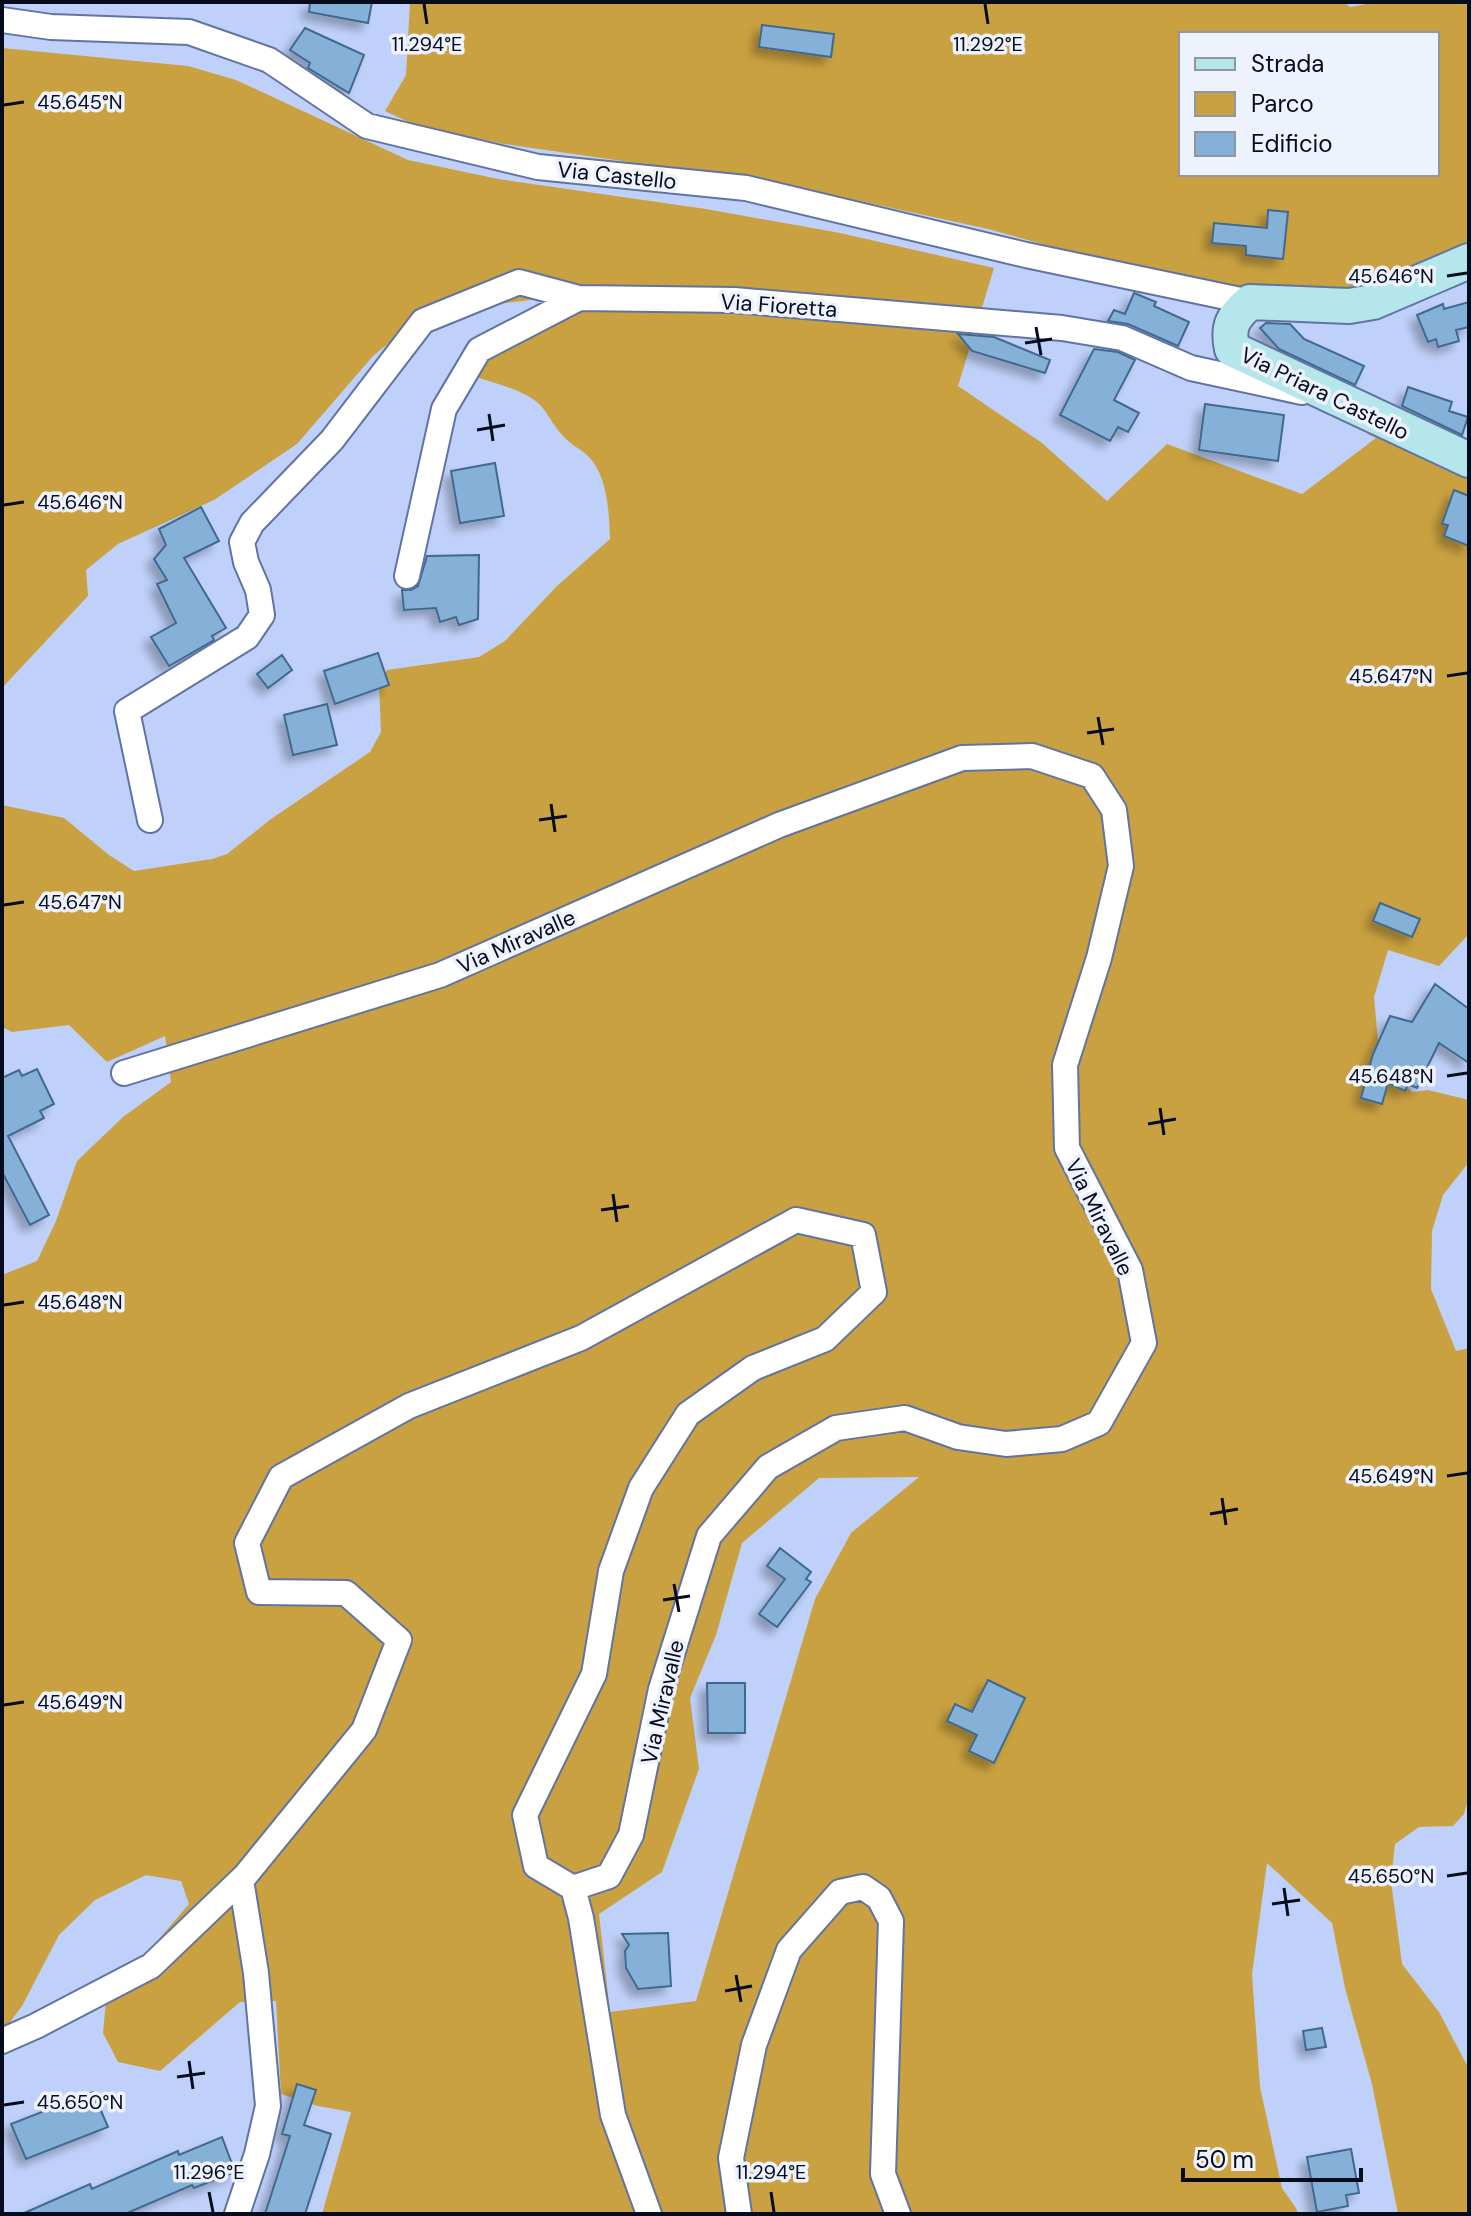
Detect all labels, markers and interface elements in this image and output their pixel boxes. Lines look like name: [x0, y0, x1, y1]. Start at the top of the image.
text: 11.294°E: [392, 31, 462, 57]
text: 11.292°E: [953, 31, 1023, 57]
legend: [1179, 32, 1439, 176]
text: Strada: [1251, 48, 1324, 79]
text: Parco: [1251, 88, 1314, 119]
text: 45.645°N: [37, 89, 123, 115]
text: Edificio: [1251, 128, 1333, 159]
street label: Via Castello: [556, 155, 678, 196]
text: 45.646°N: [1348, 263, 1434, 289]
street label: Via Fioretta: [720, 287, 838, 324]
street label: Via Priara Castello: [1236, 340, 1414, 447]
text: 45.646°N: [37, 489, 123, 515]
text: 45.647°N: [1349, 663, 1433, 689]
text: 45.647°N: [38, 889, 122, 915]
street label: Via Miravalle: [452, 902, 580, 980]
text: 45.648°N: [1348, 1063, 1434, 1089]
street label: Via Miravalle: [1059, 1154, 1140, 1280]
text: 45.648°N: [37, 1289, 123, 1315]
text: 45.649°N: [1348, 1463, 1434, 1489]
street label: Via Miravalle: [634, 1637, 691, 1767]
text: 45.649°N: [37, 1689, 123, 1715]
text: 45.650°N: [1348, 1863, 1434, 1889]
text: 45.650°N: [37, 2089, 123, 2115]
scale bar: [1183, 2132, 1361, 2182]
text: 50 m: [1195, 2144, 1254, 2175]
text: 11.296°E: [173, 2159, 245, 2185]
text: 11.294°E: [736, 2159, 806, 2185]

